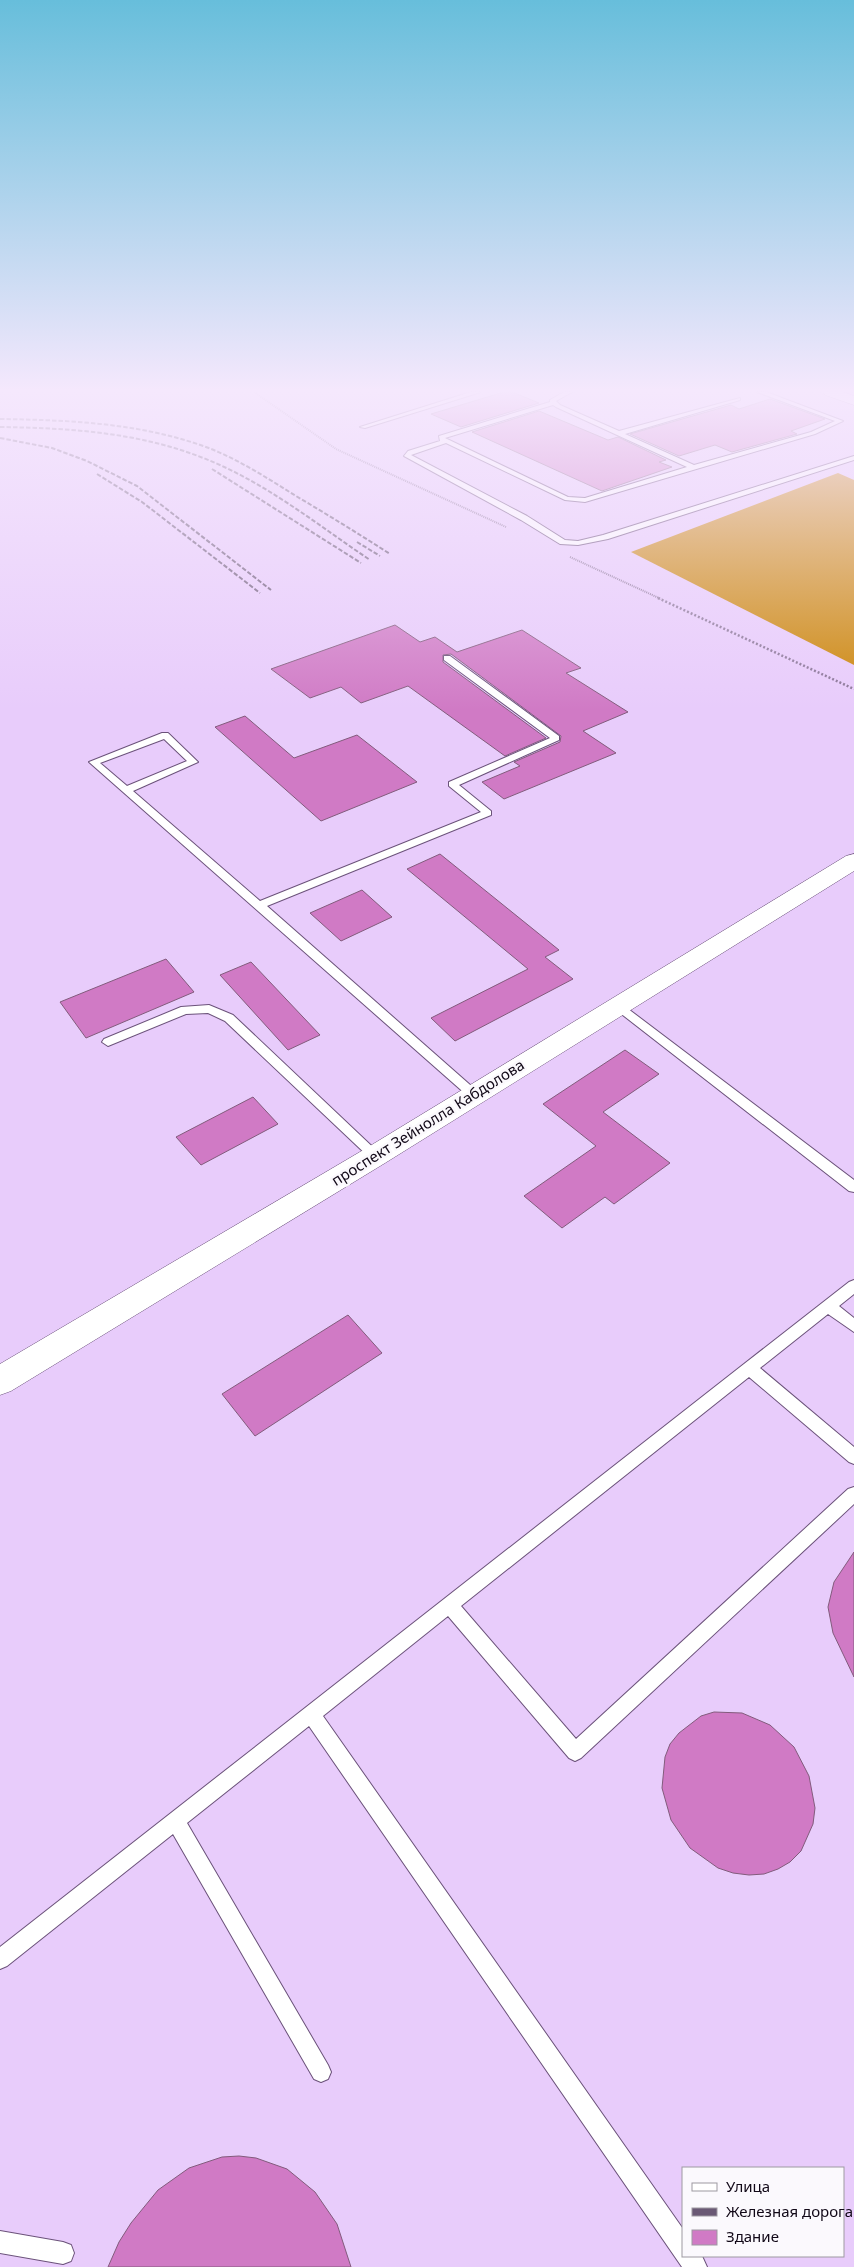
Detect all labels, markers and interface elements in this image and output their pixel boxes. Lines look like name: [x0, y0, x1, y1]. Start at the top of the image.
street label: проспект Зейнолла Кабдолова: [327, 1054, 528, 1190]
legend: [682, 2167, 844, 2257]
text: Улица: [726, 2176, 770, 2196]
text: Железная дорога: [726, 2201, 853, 2221]
text: Здание: [726, 2226, 779, 2246]

